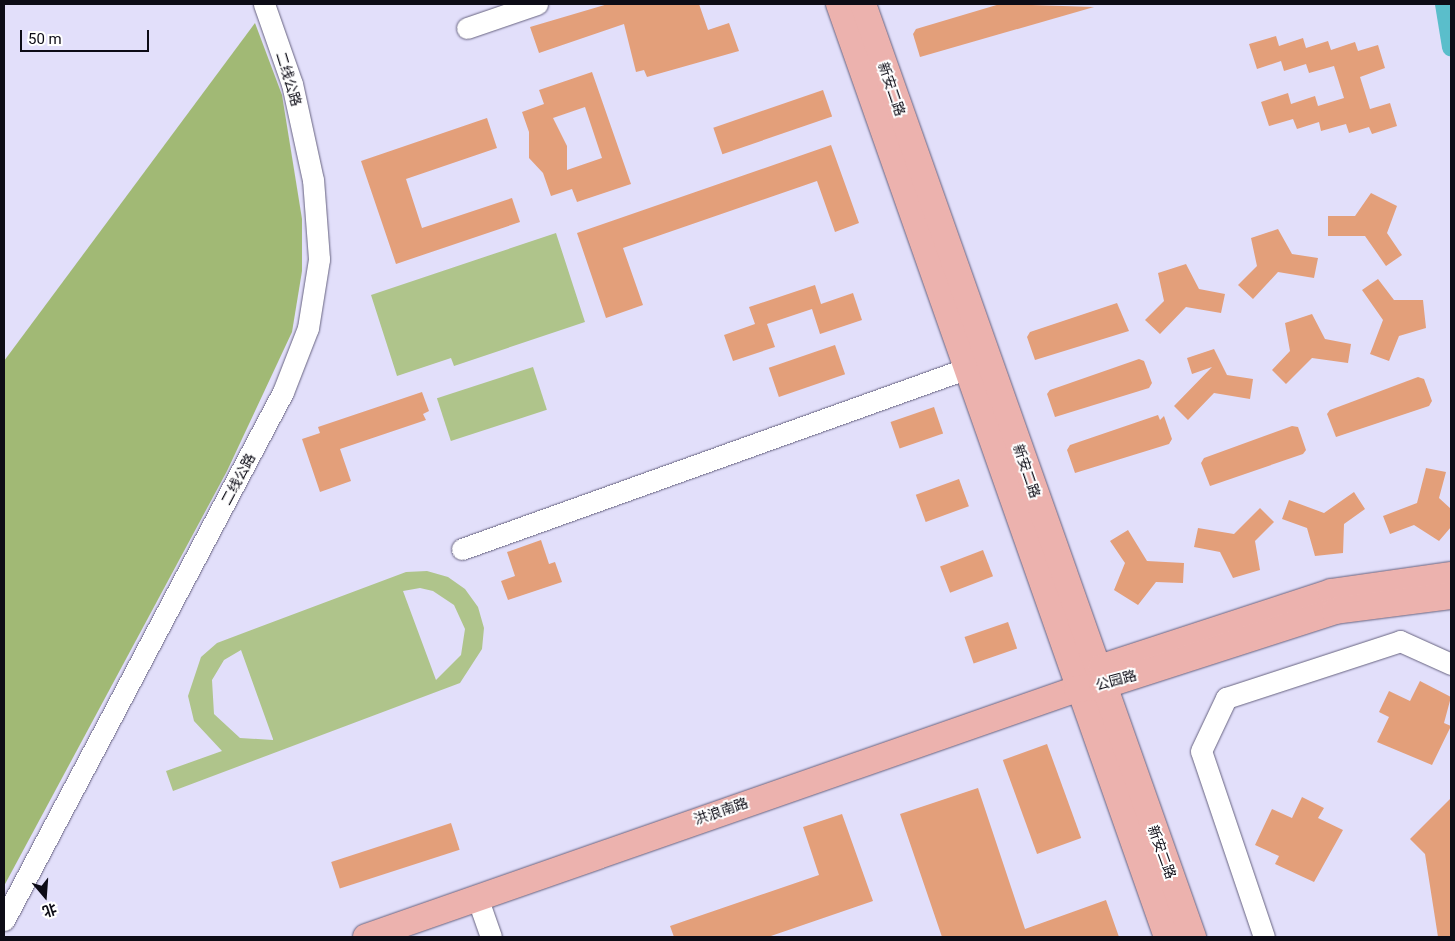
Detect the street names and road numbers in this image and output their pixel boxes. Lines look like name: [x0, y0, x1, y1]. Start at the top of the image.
street label: 二线公路: [273, 50, 305, 108]
street label: 新安二路: [875, 60, 909, 118]
street label: 新安二路: [1010, 442, 1044, 500]
street label: 二线公路: [217, 450, 259, 508]
street label: 公园路: [1094, 666, 1138, 694]
street label: 洪浪南路: [692, 794, 750, 828]
street label: 新安二路: [1145, 823, 1179, 881]

